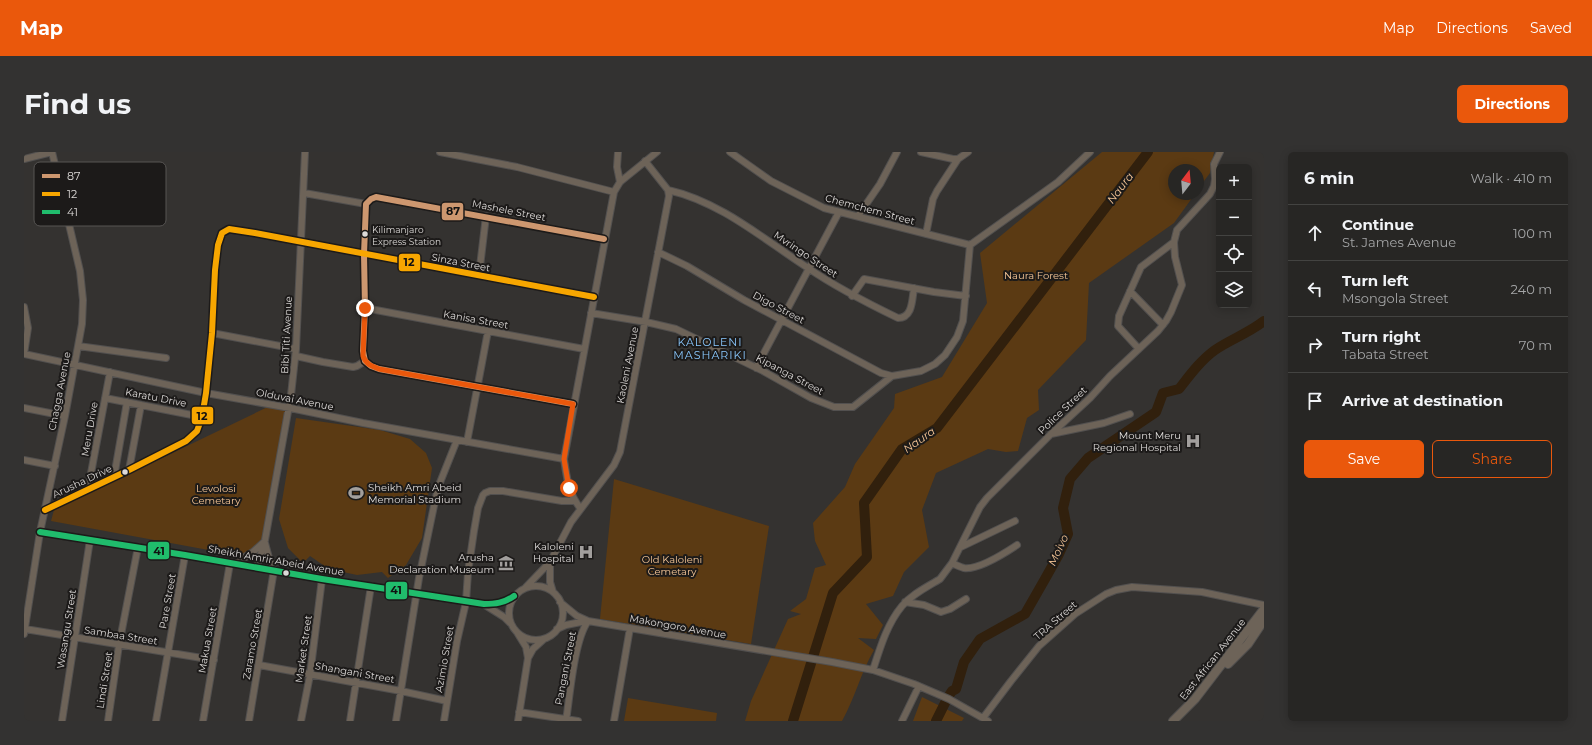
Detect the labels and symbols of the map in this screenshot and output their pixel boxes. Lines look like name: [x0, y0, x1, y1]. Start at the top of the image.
legend: [34, 162, 166, 226]
north arrow: [1168, 164, 1204, 200]
text: 87: [67, 169, 81, 183]
water label: Naura: [1104, 170, 1136, 206]
text: 12: [67, 187, 77, 201]
street label: Chemchem Street: [824, 191, 916, 228]
street label: Mashele Street: [471, 197, 547, 224]
line badge: 87: [441, 202, 464, 221]
text: 87: [446, 204, 460, 218]
text: 41: [67, 205, 78, 219]
place label: Kilimanjaro Express Station: [372, 224, 441, 247]
street label: Mvringo Street: [771, 228, 840, 281]
marker: Kilimanjaro Express Station: [360, 229, 370, 239]
street label: Sinza Street: [430, 250, 491, 275]
line badge: 12: [398, 253, 421, 272]
text: 12: [404, 255, 415, 269]
park label: Naura Forest: [1004, 269, 1068, 282]
street label: Digo Street: [751, 288, 807, 327]
street label: Bibi Titi Avenue: [278, 296, 295, 374]
route end: [356, 299, 374, 317]
street label: Kanisa Street: [442, 307, 510, 332]
street label: Kaoleni Avenue: [614, 326, 641, 404]
district label: KALOLENI MASHARIKI: [673, 335, 747, 362]
street label: Chagga Avenue: [46, 351, 73, 431]
street label: Kipanga Street: [754, 351, 826, 398]
street label: Police Street: [1035, 384, 1090, 437]
street label: Karatu Drive: [124, 385, 188, 410]
street label: Olduvai Avenue: [255, 386, 335, 413]
street label: Meru Drive: [78, 401, 101, 457]
line badge: 12: [191, 406, 214, 425]
text: 12: [197, 409, 208, 423]
water label: Naura: [900, 424, 938, 456]
place label: Mount Meru Regional Hospital: [1093, 429, 1181, 454]
hospital icon: Mount Meru Regional Hospital: [1184, 432, 1202, 450]
street label: Arusha Drive: [50, 462, 114, 501]
unlabelled marker: [120, 467, 130, 477]
route start: [560, 479, 578, 497]
place label: Sheikh Amri Abeid Memorial Stadium: [368, 481, 461, 506]
park label: Levolosi Cemetary: [192, 482, 241, 507]
sports icon: Sheikh Amri Abeid Memorial Stadium: [347, 484, 365, 502]
water label: Moivo: [1045, 532, 1071, 568]
place label: Kaloleni Hospital: [533, 540, 574, 565]
line badge: 41: [147, 541, 170, 560]
street label: Sheikh Amrir Abeid Avenue: [207, 542, 345, 579]
hospital icon: Kaloleni Hospital: [577, 543, 595, 561]
text: 41: [153, 544, 165, 558]
place label: Arusha Declaration Museum: [389, 551, 494, 576]
park label: Old Kaloleni Cemetary: [642, 553, 702, 578]
museum icon: Arusha Declaration Museum: [497, 554, 515, 572]
unlabelled marker: [281, 568, 291, 578]
street label: Pare Street: [156, 573, 179, 630]
line badge: 41: [385, 581, 408, 600]
text: 41: [390, 583, 402, 597]
street label: Wasangu Street: [54, 588, 79, 670]
street label: TRA Street: [1031, 598, 1080, 643]
street label: Makua Street: [195, 606, 220, 674]
street label: Zaramo Street: [240, 608, 265, 680]
street label: Makongoro Avenue: [629, 612, 727, 641]
street label: Market Street: [292, 614, 315, 684]
street label: East African Avenue: [1177, 616, 1248, 703]
street label: Sambaa Street: [83, 623, 159, 648]
street label: Azimio Street: [432, 625, 457, 693]
street label: Pangani Street: [552, 630, 579, 706]
street label: Lindi Street: [94, 651, 115, 710]
street label: Shangani Street: [314, 659, 396, 686]

